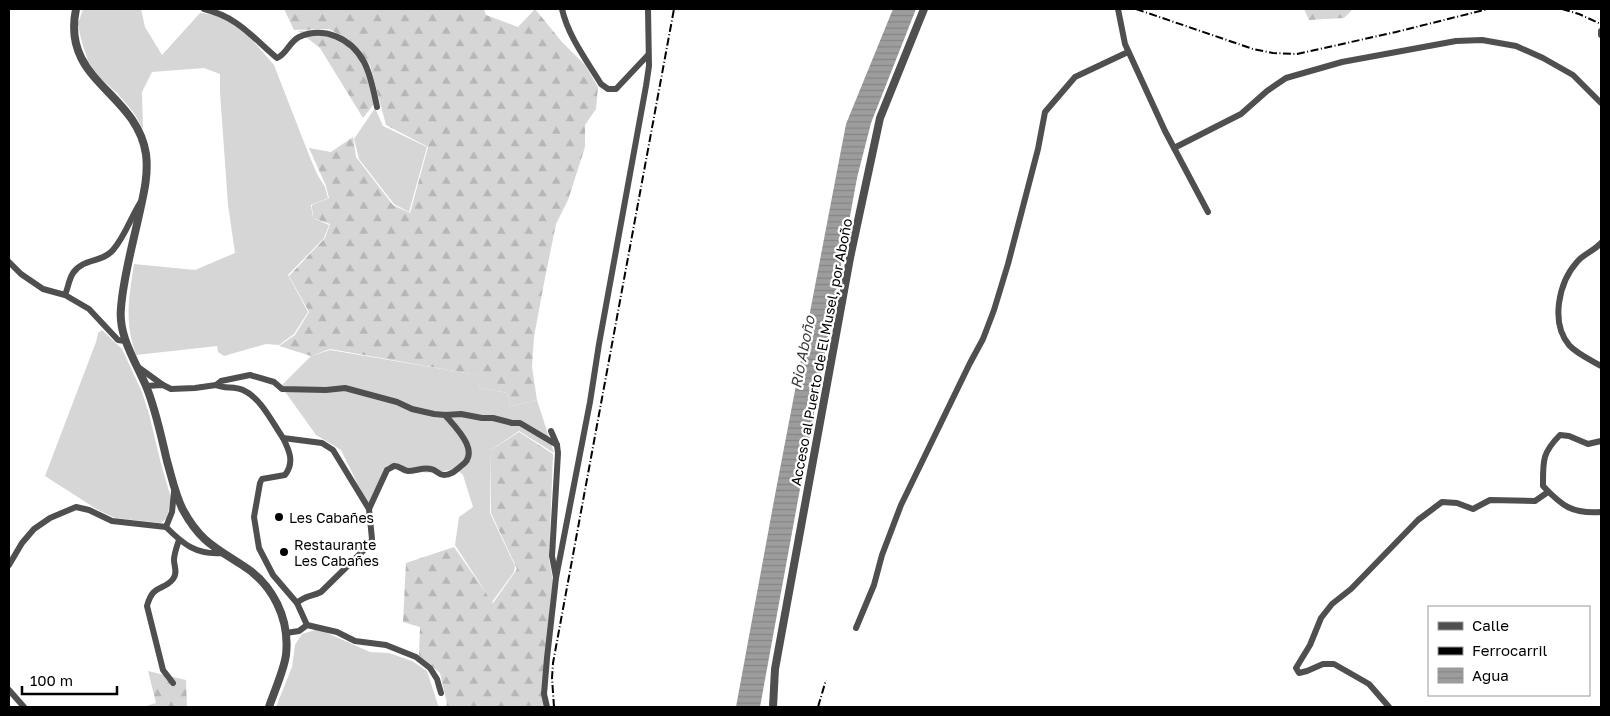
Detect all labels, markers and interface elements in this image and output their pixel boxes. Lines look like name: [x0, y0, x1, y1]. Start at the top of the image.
street label: Acceso al Puerto de El Musel, por Aboño: [787, 217, 855, 487]
water label: Rio Aboño: [786, 313, 818, 390]
place label: Les Cabañes: [289, 509, 374, 526]
marker: Les Cabañes: [273, 511, 285, 523]
place label: Restaurante Les Cabañes: [294, 536, 379, 569]
marker: Restaurante Les Cabañes: [278, 546, 290, 558]
legend: [1428, 606, 1590, 696]
text: Calle: [1472, 616, 1509, 634]
text: Ferrocarril: [1472, 641, 1547, 659]
scale bar: [22, 664, 118, 696]
text: Agua: [1472, 666, 1509, 684]
text: 100 m: [30, 671, 73, 689]

